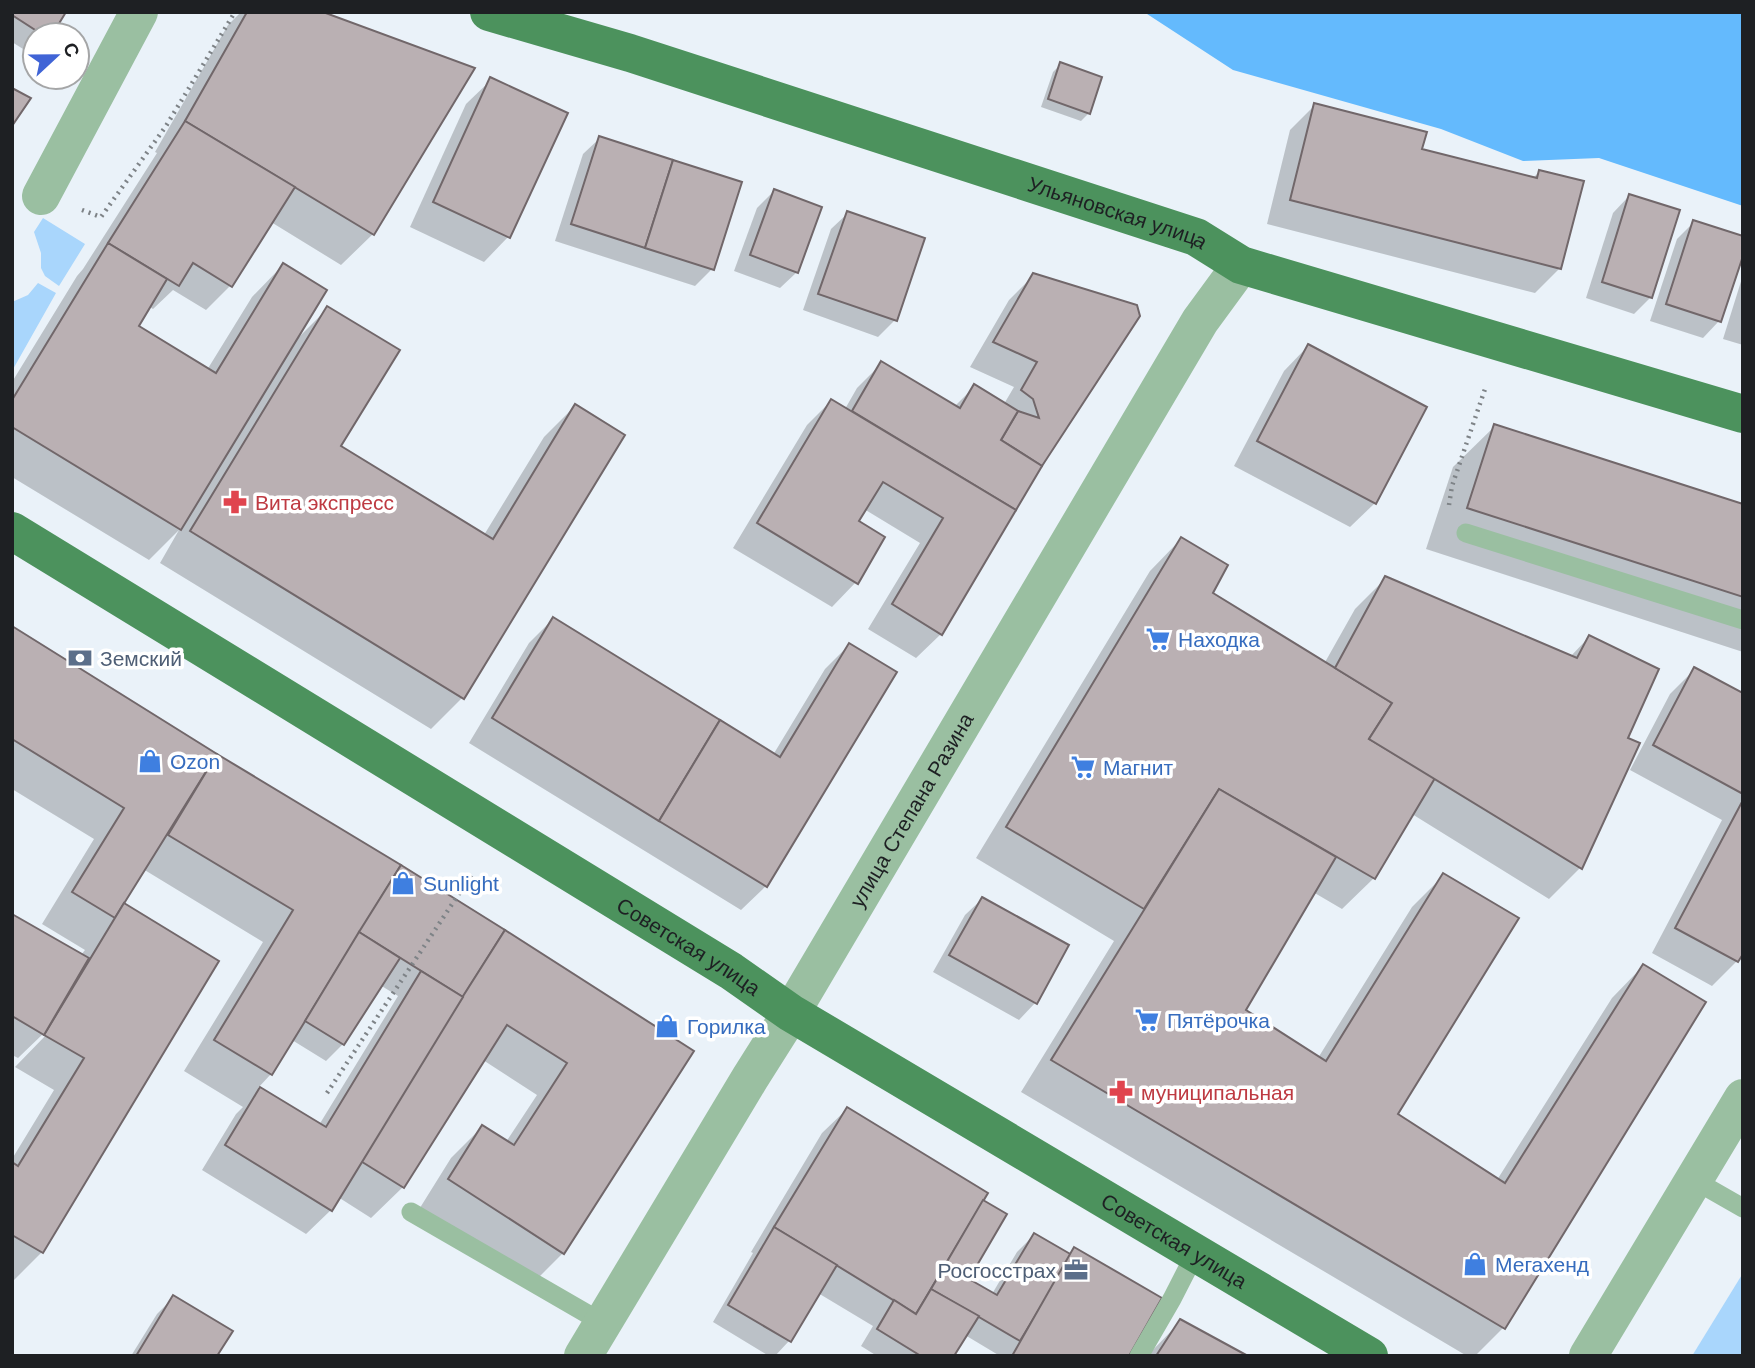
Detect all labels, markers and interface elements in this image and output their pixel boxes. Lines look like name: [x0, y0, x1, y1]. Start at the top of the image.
north arrow: [21, 21, 91, 91]
text: С: [59, 40, 84, 60]
street label: Ульяновская улица: [1025, 172, 1212, 253]
pharmacy icon: Вита экспресс: [221, 488, 249, 516]
place label: Вита экспресс: [255, 491, 394, 514]
supermarket icon: Находка: [1144, 625, 1172, 653]
place label: Находка: [1178, 628, 1260, 651]
bank icon: Земский: [66, 644, 94, 672]
place label: Земский: [100, 647, 182, 670]
street label: улица Степана Разина: [845, 708, 977, 911]
shop icon: Ozon: [136, 747, 164, 775]
place label: Ozon: [170, 750, 220, 773]
supermarket icon: Магнит: [1069, 753, 1097, 781]
place label: Магнит: [1103, 756, 1173, 779]
shop icon: Sunlight: [389, 869, 417, 897]
place label: Sunlight: [423, 872, 499, 895]
street label: Советская улица: [613, 893, 765, 1000]
supermarket icon: Пятёрочка: [1133, 1006, 1161, 1034]
place label: Пятёрочка: [1167, 1009, 1270, 1032]
shop icon: Горилка: [653, 1012, 681, 1040]
place label: Горилка: [687, 1015, 766, 1038]
pharmacy icon: муниципальная: [1107, 1078, 1135, 1106]
place label: муниципальная: [1141, 1081, 1294, 1104]
street label: Советская улица: [1098, 1189, 1251, 1293]
shop icon: Мегахенд: [1461, 1250, 1489, 1278]
place label: Мегахенд: [1495, 1253, 1589, 1276]
office icon: Росгосстрах: [1062, 1256, 1090, 1284]
place label: Росгосстрах: [937, 1259, 1056, 1282]

